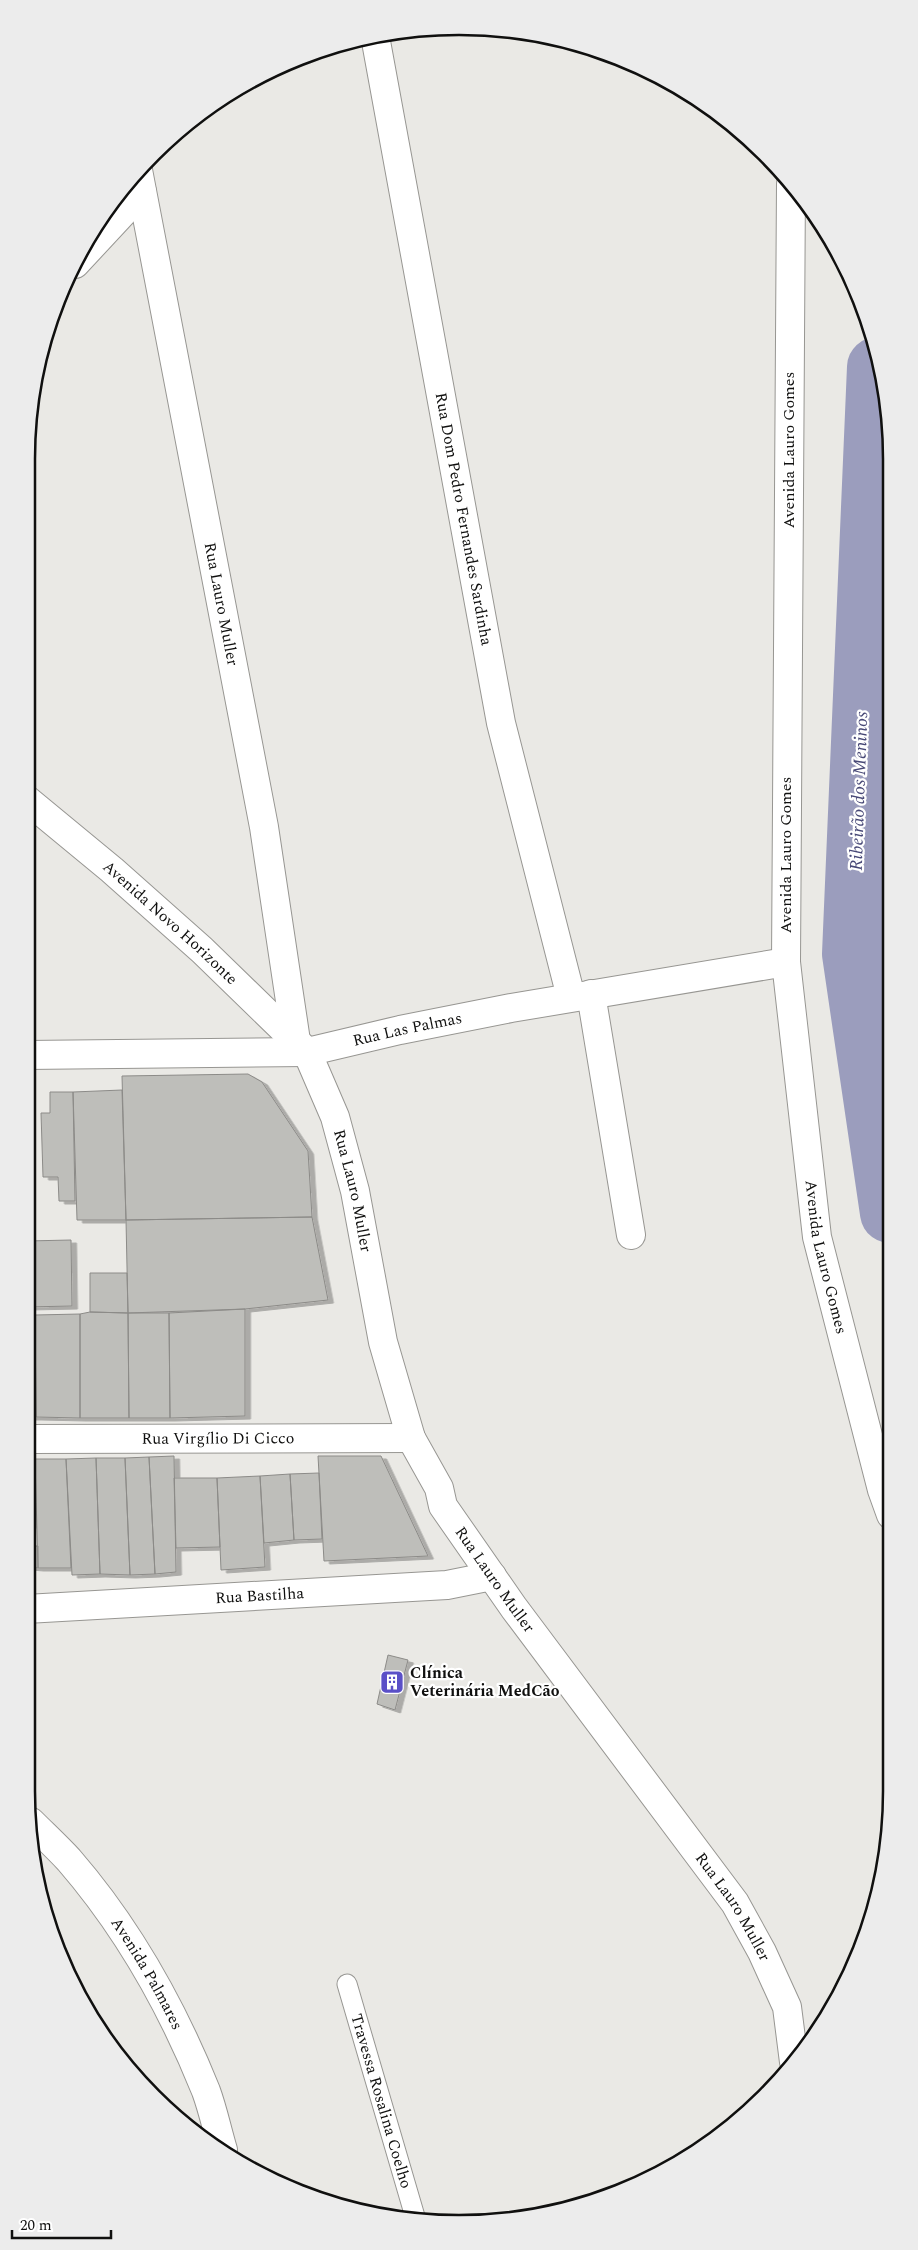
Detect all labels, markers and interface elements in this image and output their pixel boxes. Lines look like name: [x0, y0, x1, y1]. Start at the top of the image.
street label: Avenida Lauro Gomes: [777, 371, 801, 529]
street label: Rua Dom Pedro Fernandes Sardinha: [429, 391, 499, 648]
street label: Rua Lauro Muller: [198, 540, 245, 668]
water label: Ribeirão dos Meninos: [843, 710, 875, 871]
street label: Avenida Lauro Gomes: [774, 776, 798, 934]
street label: Avenida Novo Horizonte: [97, 855, 243, 991]
street label: Rua Las Palmas: [350, 1006, 464, 1053]
street label: Rua Lauro Muller: [327, 1127, 378, 1254]
street label: Avenida Lauro Gomes: [799, 1179, 853, 1337]
street label: Rua Virgílio Di Cicco: [142, 1426, 294, 1451]
street label: Rua Lauro Muller: [449, 1522, 541, 1638]
street label: Rua Bastilha: [215, 1581, 305, 1610]
place label: Clínica Veterinária MedCão: [410, 1661, 560, 1703]
building icon: Clínica Veterinária MedCão: [379, 1669, 405, 1695]
street label: Rua Lauro Muller: [689, 1847, 777, 1965]
street label: Avenida Palmares: [105, 1912, 189, 2034]
street label: Travessa Rosalina Coelho: [344, 2011, 418, 2191]
scale bar: [12, 2208, 111, 2240]
text: 20 m: [20, 2214, 52, 2237]

